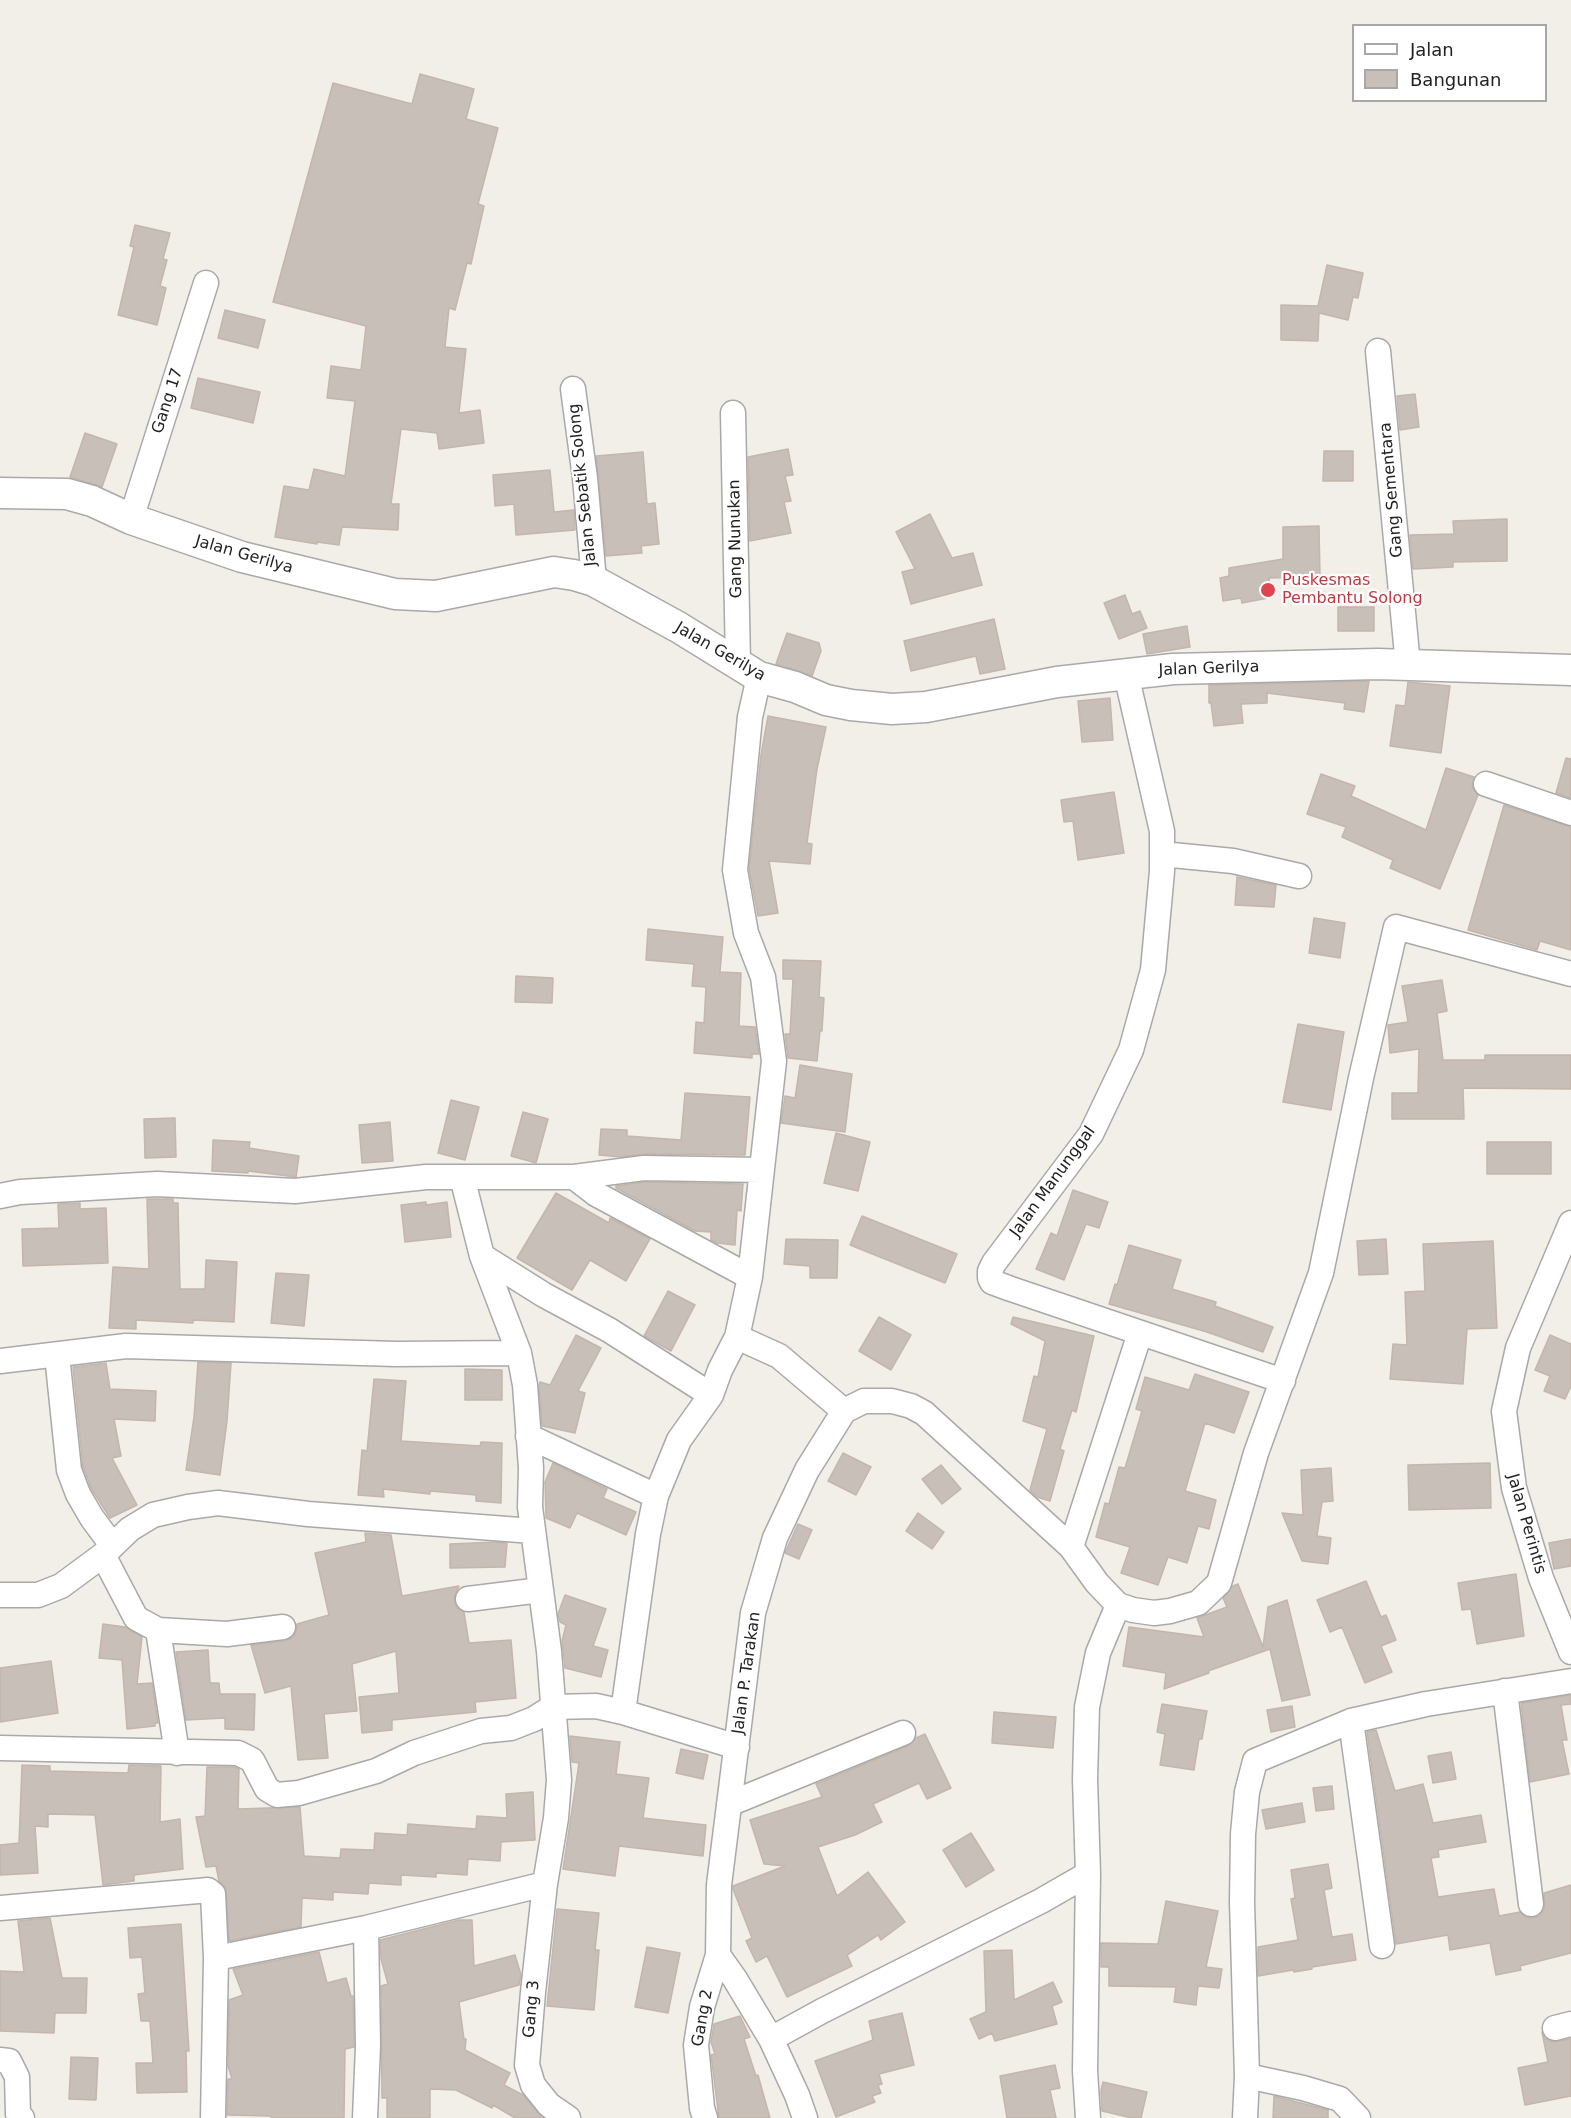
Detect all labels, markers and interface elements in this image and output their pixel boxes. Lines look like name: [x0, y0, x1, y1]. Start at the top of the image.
legend: [1352, 24, 1547, 102]
text: Jalan: [1410, 39, 1454, 60]
text: Bangunan: [1410, 69, 1501, 90]
street label: Gang 17: [148, 366, 188, 436]
street label: Jalan Sebatik Solong: [565, 403, 601, 567]
street label: Gang Sementara: [1377, 422, 1407, 558]
street label: Gang Nunukan: [725, 479, 747, 599]
street label: Jalan Gerilya: [193, 532, 295, 578]
place label: Puskesmas Pembantu Solong: [1282, 571, 1423, 609]
marker: Puskesmas Pembantu Solong: [1259, 581, 1277, 599]
street label: Jalan Gerilya: [671, 618, 769, 686]
street label: Jalan Gerilya: [1158, 658, 1260, 680]
street label: Jalan Manunggal: [1006, 1123, 1100, 1241]
street label: Jalan Perintis: [1503, 1472, 1549, 1576]
street label: Jalan P. Tarakan: [729, 1610, 765, 1736]
street label: Gang 3: [520, 1979, 544, 2039]
street label: Gang 2: [689, 1988, 717, 2048]

